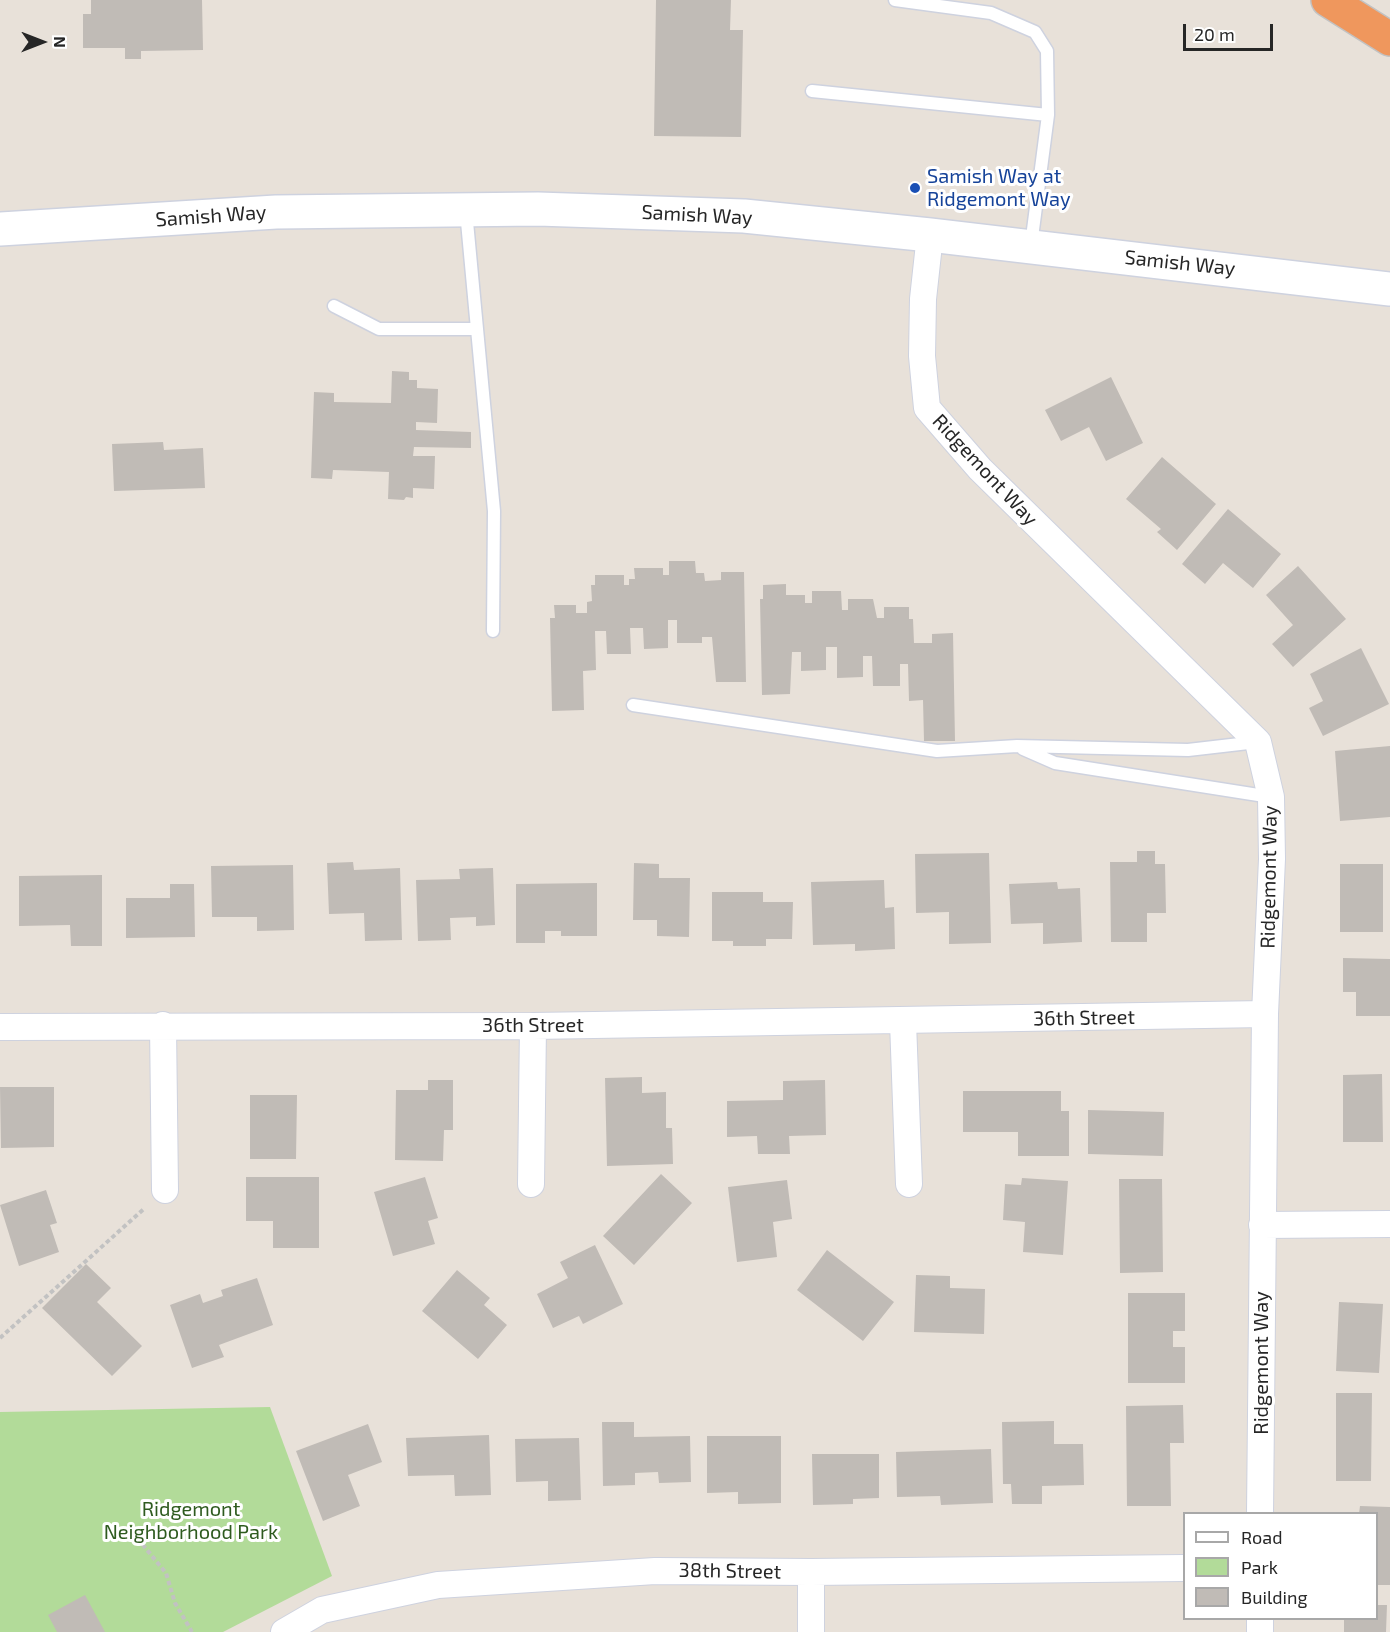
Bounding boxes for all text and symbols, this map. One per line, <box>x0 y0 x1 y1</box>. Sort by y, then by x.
north arrow <box>12 12 72 72</box>
scale bar <box>1186 12 1276 50</box>
text: 20 m <box>1194 23 1235 45</box>
text: N <box>51 36 70 48</box>
place label: Samish Way at Ridgemont Way <box>927 164 1070 211</box>
marker: Samish Way at Ridgemont Way <box>908 181 922 195</box>
street label: Samish Way <box>155 200 267 232</box>
street label: Samish Way <box>641 200 753 230</box>
street label: Samish Way <box>1123 245 1237 281</box>
street label: Ridgemont Way <box>927 409 1043 531</box>
street label: Ridgemont Way <box>1256 805 1282 949</box>
street label: 36th Street <box>1033 1005 1135 1031</box>
street label: 36th Street <box>482 1013 584 1037</box>
street label: Ridgemont Way <box>1249 1291 1273 1435</box>
park label: Ridgemont Neighborhood Park <box>104 1497 278 1544</box>
legend <box>1183 1512 1378 1620</box>
text: Road <box>1241 1526 1282 1548</box>
text: Park <box>1241 1556 1278 1578</box>
street label: 38th Street <box>679 1558 781 1584</box>
text: Building <box>1241 1586 1308 1608</box>

